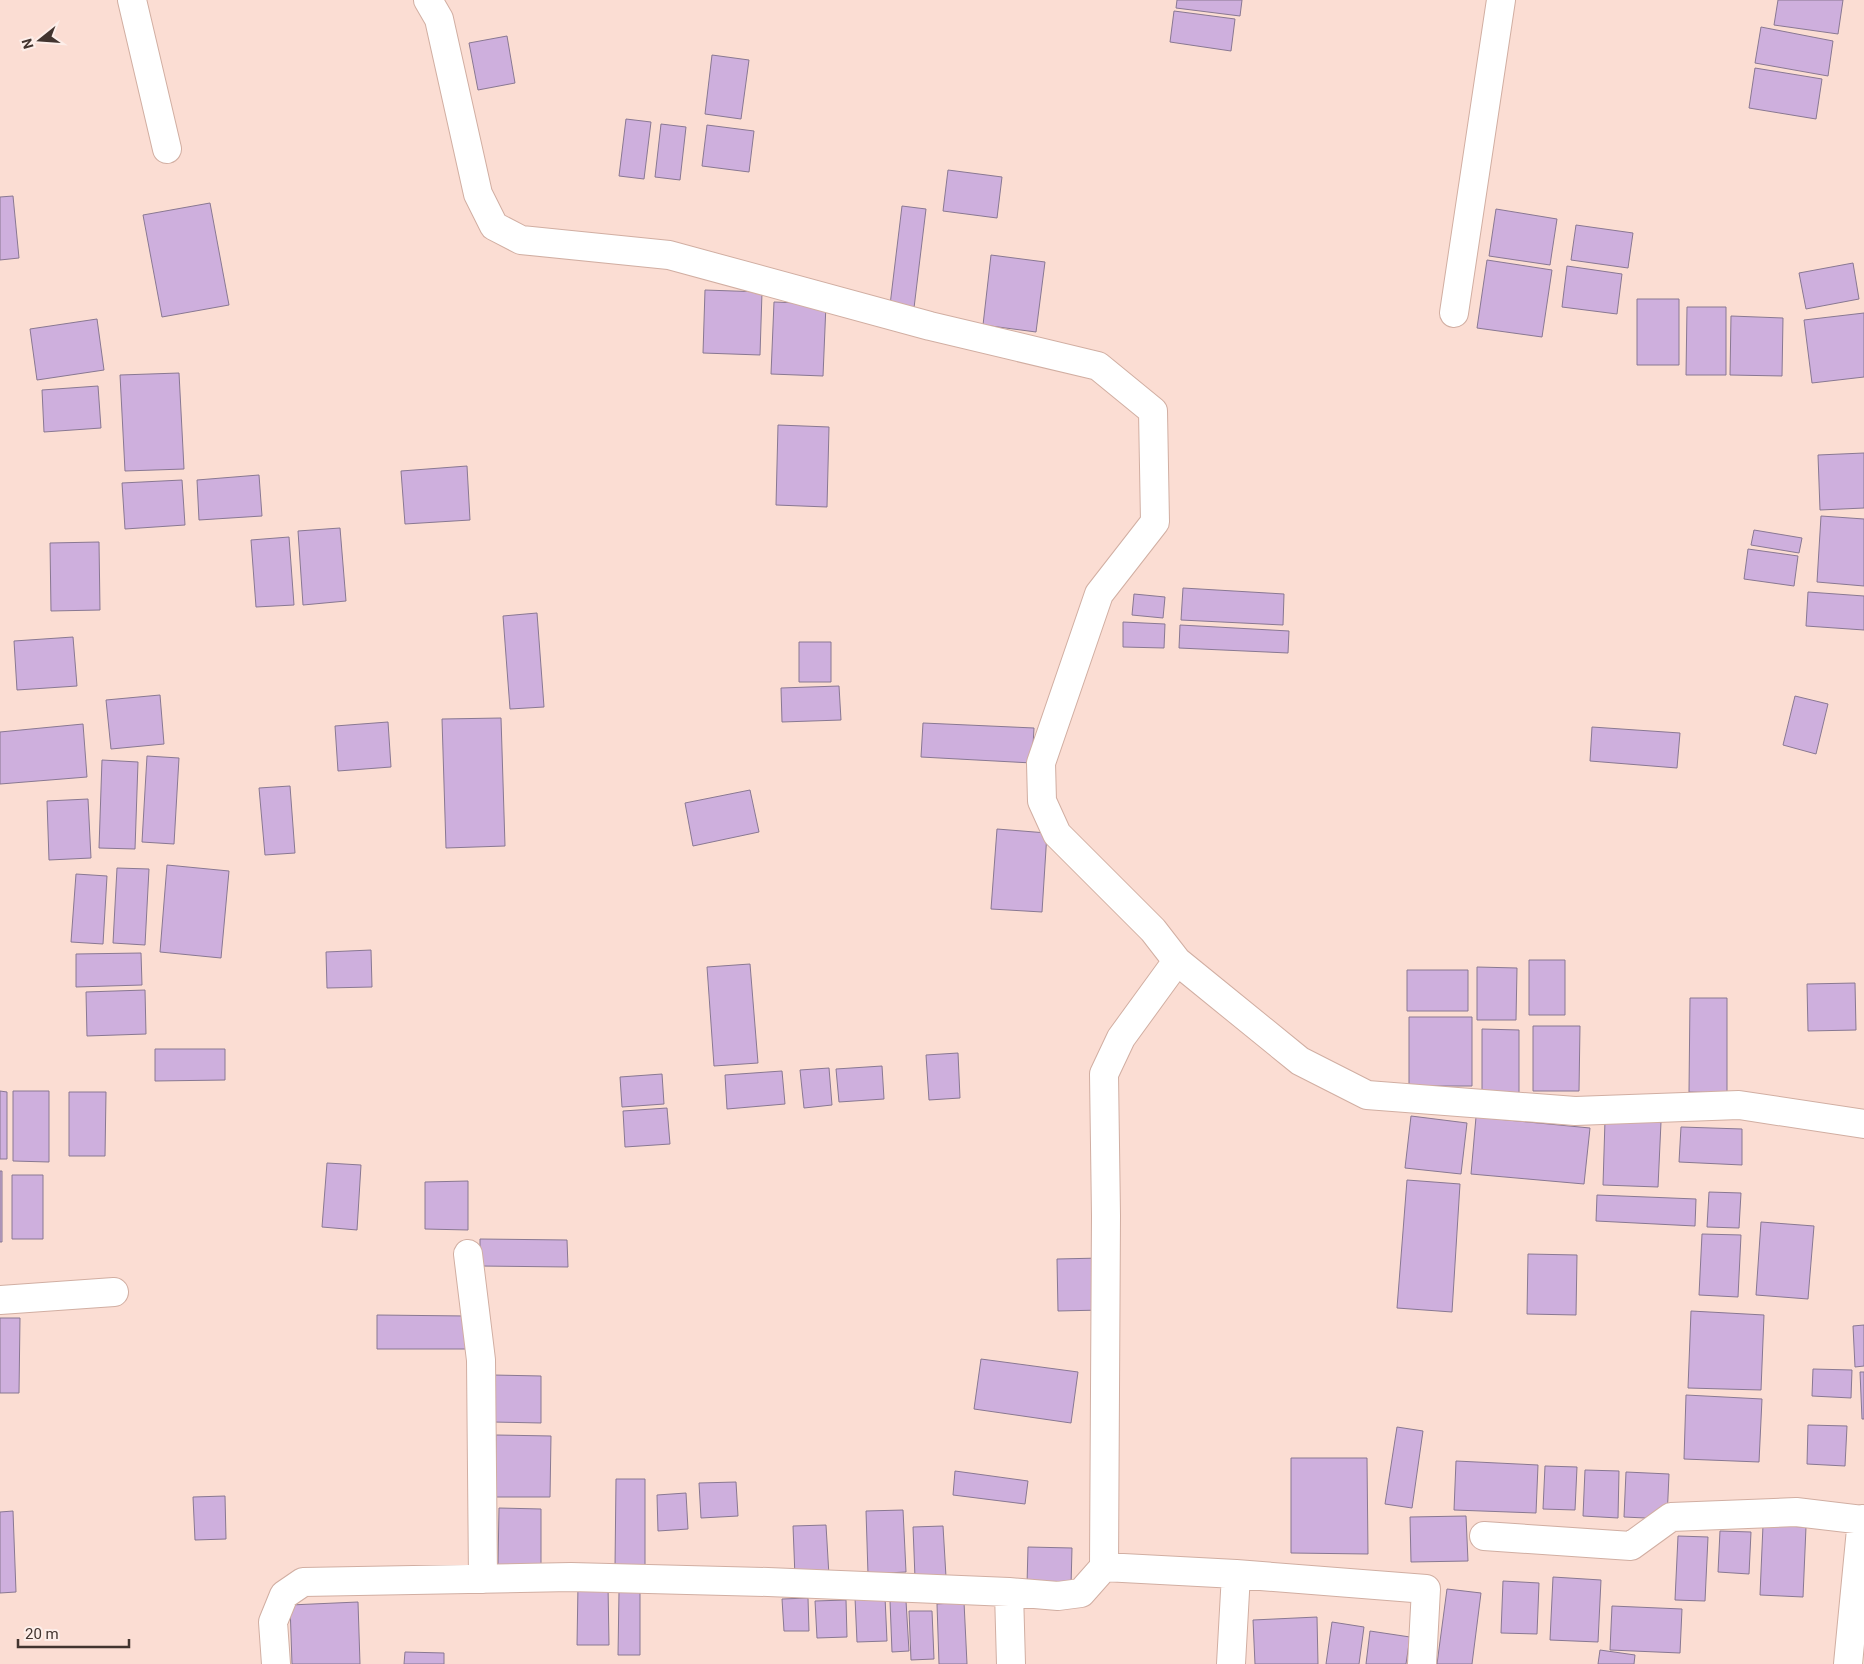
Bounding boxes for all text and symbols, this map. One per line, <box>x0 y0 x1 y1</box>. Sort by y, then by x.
north arrow <box>15 15 65 65</box>
text: N <box>18 37 37 51</box>
scale bar <box>18 1616 129 1648</box>
text: 20 m <box>25 1625 59 1643</box>

